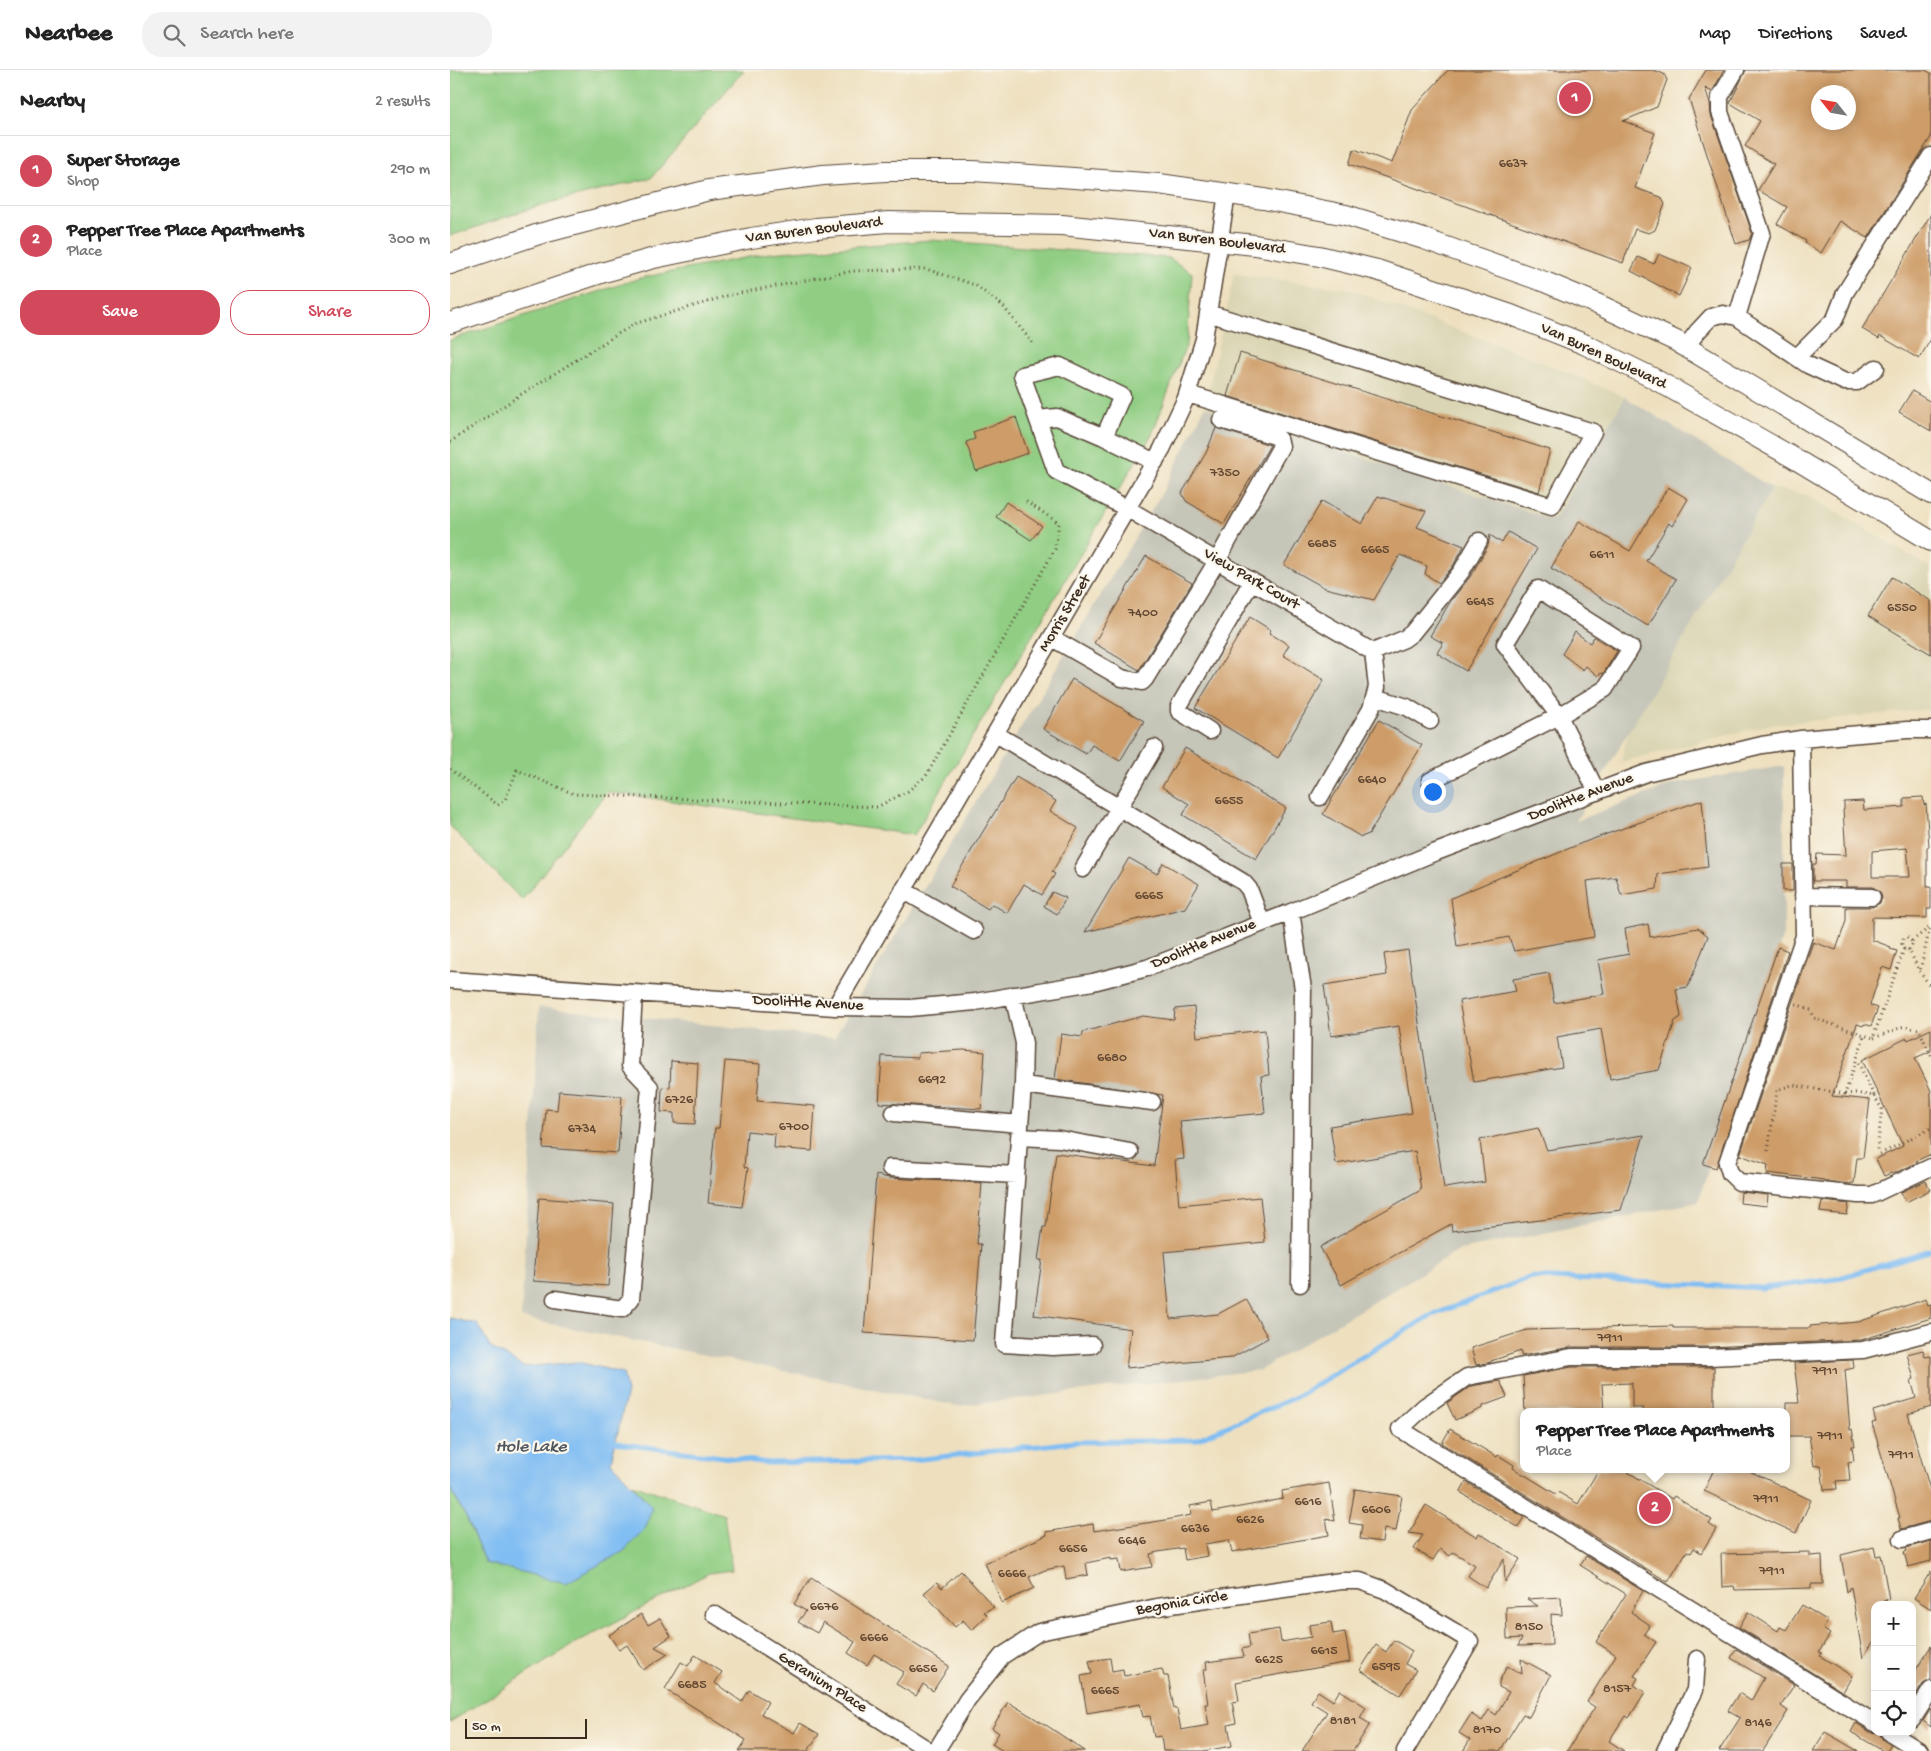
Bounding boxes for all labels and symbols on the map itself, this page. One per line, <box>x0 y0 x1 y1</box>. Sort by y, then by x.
pin: 1 <box>1559 79 1591 117</box>
north arrow <box>1811 85 1856 130</box>
house number: 6637 <box>1499 156 1528 173</box>
street label: Van Buren Boulevard <box>744 213 885 249</box>
street label: Van Buren Boulevard <box>1147 224 1288 260</box>
street label: Van Buren Boulevard <box>1536 319 1671 395</box>
house number: 7350 <box>1209 465 1240 482</box>
house number: 6685 <box>1307 536 1337 553</box>
house number: 6665 <box>1361 542 1389 559</box>
street label: View Park Court <box>1199 544 1304 616</box>
house number: 6611 <box>1589 547 1615 564</box>
street label: Morris Street <box>1036 571 1097 656</box>
house number: 6645 <box>1466 594 1494 611</box>
house number: 6550 <box>1887 600 1917 617</box>
house number: 7400 <box>1127 605 1158 622</box>
street label: Doolittle Avenue <box>1525 769 1637 827</box>
house number: 6640 <box>1358 772 1386 789</box>
your location <box>1420 779 1446 805</box>
house number: 6655 <box>1215 793 1243 810</box>
house number: 6665 <box>1135 888 1163 905</box>
street label: Doolittle Avenue <box>1148 915 1260 975</box>
street label: Doolittle Avenue <box>751 992 865 1016</box>
house number: 6680 <box>1097 1050 1127 1067</box>
house number: 6692 <box>918 1072 946 1089</box>
house number: 6726 <box>665 1092 694 1109</box>
house number: 6700 <box>779 1119 809 1136</box>
house number: 6734 <box>568 1121 597 1138</box>
house number: 7911 <box>1596 1330 1623 1347</box>
house number: 7911 <box>1811 1363 1838 1380</box>
house number: 7911 <box>1816 1428 1843 1445</box>
water label: Hole Lake <box>495 1437 567 1458</box>
house number: 7911 <box>1887 1447 1914 1464</box>
pin: 2 <box>1639 1489 1671 1527</box>
house number: 7911 <box>1752 1491 1779 1508</box>
house number: 6616 <box>1295 1494 1322 1511</box>
house number: 6606 <box>1361 1502 1392 1519</box>
house number: 6626 <box>1236 1512 1265 1529</box>
house number: 6636 <box>1181 1521 1210 1538</box>
house number: 6646 <box>1118 1533 1147 1550</box>
house number: 6656 <box>1059 1541 1088 1558</box>
house number: 7911 <box>1758 1563 1785 1580</box>
house number: 6666 <box>998 1566 1027 1583</box>
street label: Begonia Circle <box>1134 1587 1230 1621</box>
house number: 6676 <box>810 1599 839 1616</box>
house number: 8150 <box>1515 1619 1543 1636</box>
house number: 6666 <box>860 1630 889 1647</box>
house number: 6615 <box>1310 1643 1338 1660</box>
street label: Geranium Place <box>774 1648 871 1718</box>
house number: 6625 <box>1255 1652 1283 1669</box>
house number: 6595 <box>1372 1659 1400 1676</box>
house number: 6656 <box>909 1661 938 1678</box>
house number: 6685 <box>677 1677 707 1694</box>
house number: 8157 <box>1603 1681 1632 1698</box>
house number: 6665 <box>1091 1683 1119 1700</box>
house number: 8181 <box>1330 1713 1356 1730</box>
house number: 8146 <box>1744 1715 1772 1732</box>
scale bar <box>465 1716 588 1739</box>
house number: 8170 <box>1473 1722 1501 1739</box>

